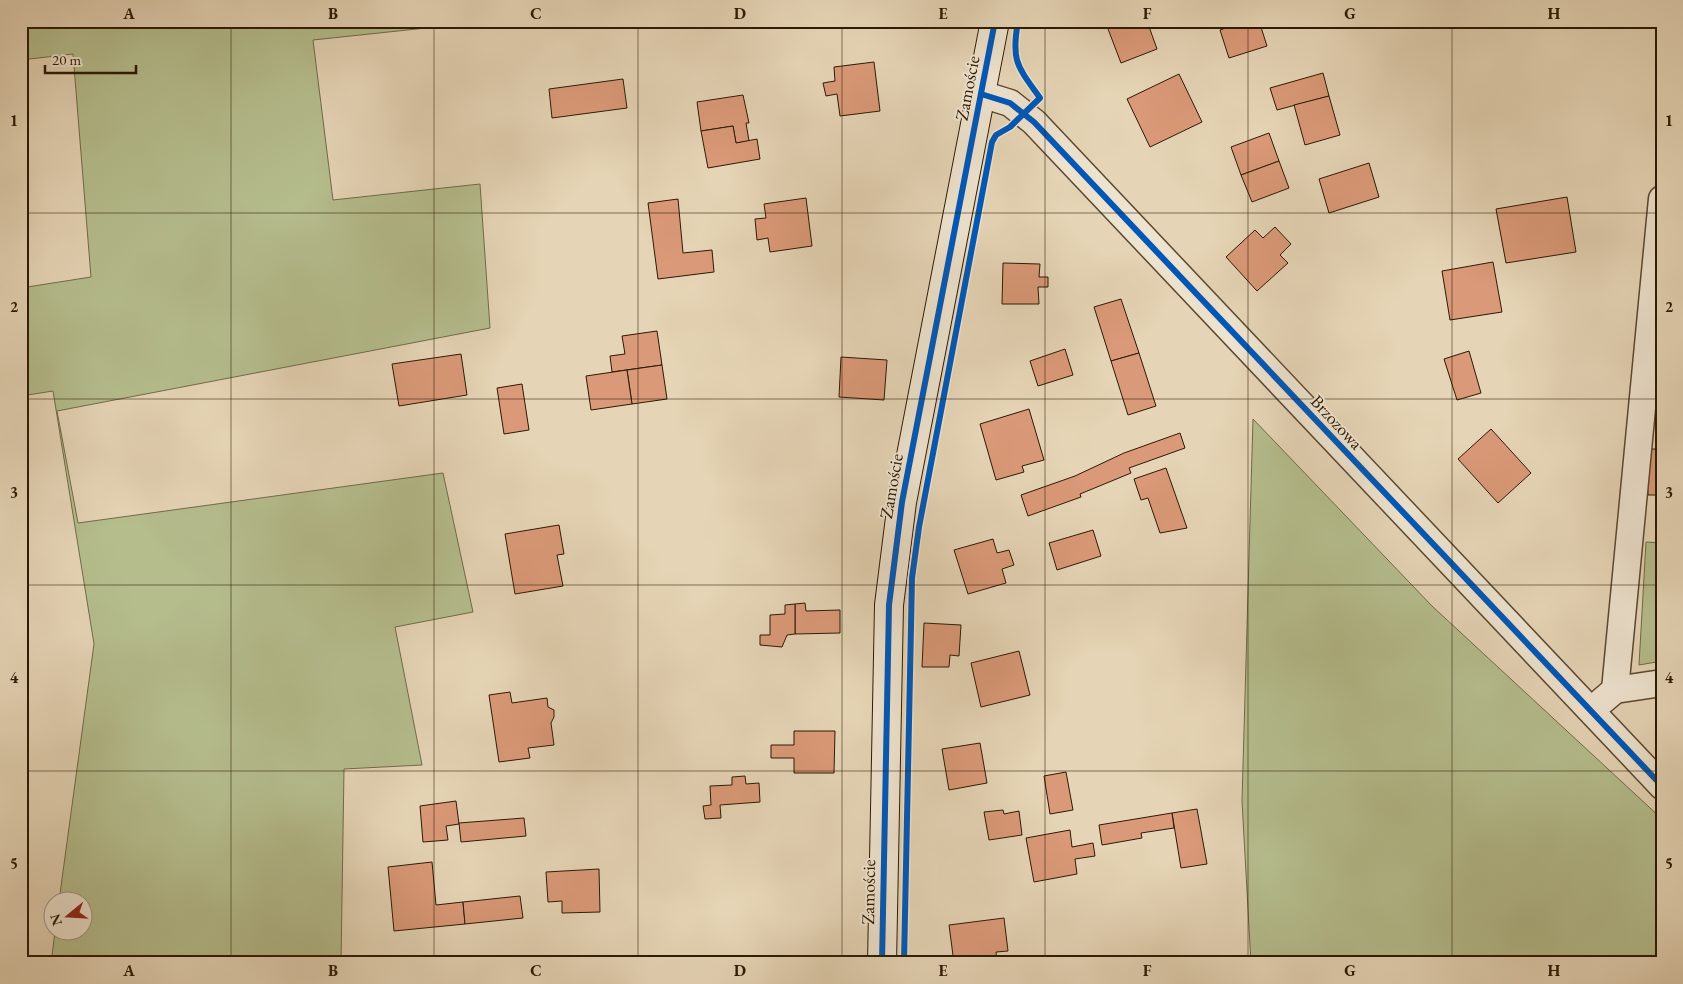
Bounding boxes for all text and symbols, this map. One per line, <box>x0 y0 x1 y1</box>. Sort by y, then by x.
text: A <box>122 3 135 24</box>
text: B <box>328 3 338 24</box>
text: C <box>530 3 542 24</box>
text: D <box>734 3 746 24</box>
text: E <box>938 3 948 24</box>
text: F <box>1143 3 1152 24</box>
text: G <box>1344 3 1356 24</box>
text: H <box>1548 3 1561 24</box>
scale bar <box>45 42 136 74</box>
text: 20 m <box>52 50 81 69</box>
street label: Zamoście <box>949 54 985 122</box>
text: 1 <box>10 110 18 131</box>
text: 1 <box>1665 110 1673 131</box>
text: 2 <box>10 296 19 317</box>
text: 2 <box>1665 296 1674 317</box>
street label: Brzozowa <box>1306 390 1369 455</box>
street label: Zamoście <box>874 452 908 520</box>
text: 3 <box>10 482 18 503</box>
text: 3 <box>1665 482 1673 503</box>
text: 4 <box>10 667 19 688</box>
text: 4 <box>1665 667 1674 688</box>
text: 5 <box>10 853 18 874</box>
text: 5 <box>1665 853 1673 874</box>
street label: Zamoście <box>856 859 880 925</box>
north arrow <box>42 892 92 942</box>
text: N <box>45 911 66 928</box>
text: A <box>122 960 135 981</box>
text: B <box>328 960 338 981</box>
text: C <box>530 960 542 981</box>
text: D <box>734 960 746 981</box>
text: E <box>938 960 948 981</box>
text: F <box>1143 960 1152 981</box>
text: G <box>1344 960 1356 981</box>
text: H <box>1548 960 1561 981</box>

